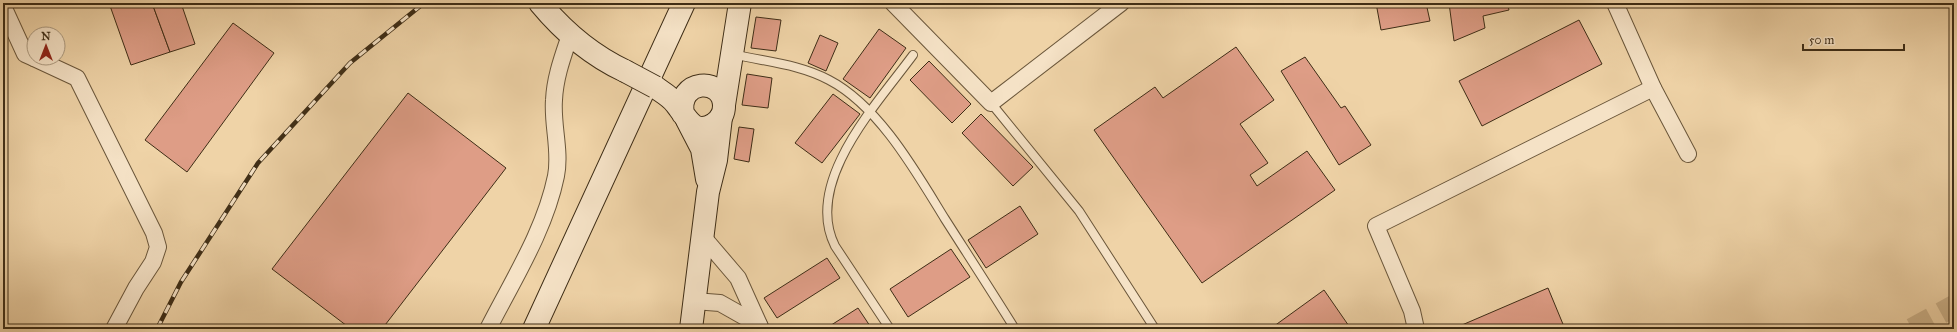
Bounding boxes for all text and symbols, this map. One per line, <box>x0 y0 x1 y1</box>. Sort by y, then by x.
north arrow <box>26 26 66 66</box>
scale bar <box>1803 26 1904 52</box>
text: N <box>41 30 51 43</box>
text: 50 m <box>1809 33 1834 47</box>

